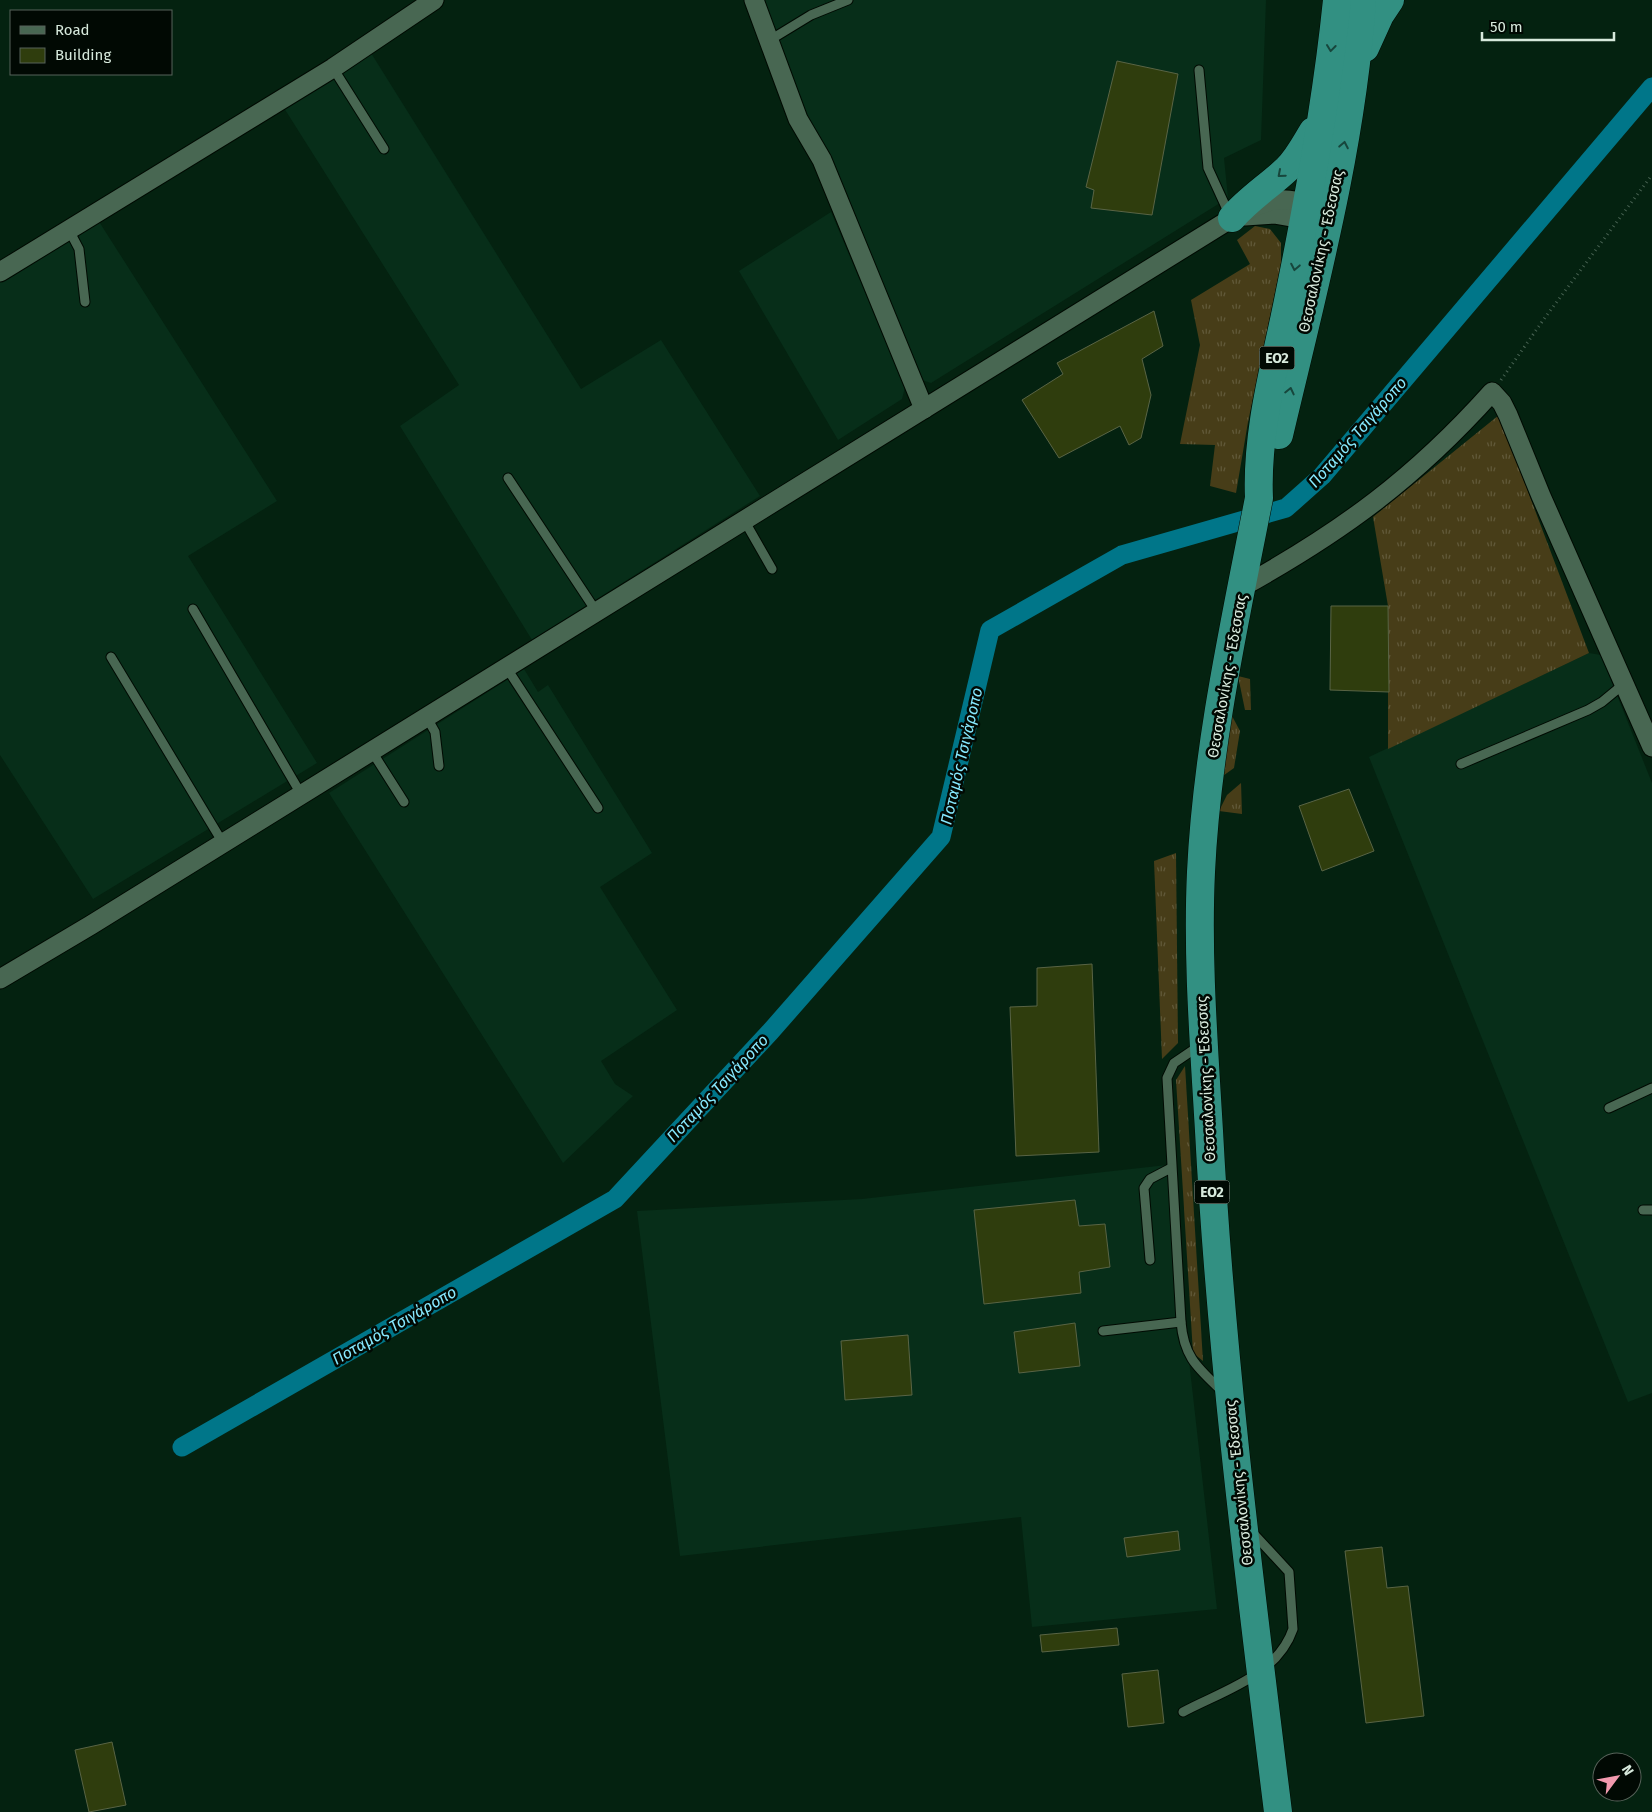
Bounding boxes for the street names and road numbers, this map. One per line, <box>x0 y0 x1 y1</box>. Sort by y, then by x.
street label: Θεσσαλονίκης - Έδεσσας <box>1295 168 1347 334</box>
road number: ΕΟ2 <box>1260 346 1294 369</box>
street label: Θεσσαλονίκης - Έδεσσας <box>1204 593 1250 759</box>
street label: Θεσσαλονίκης - Έδεσσας <box>1193 996 1219 1162</box>
road number: ΕΟ2 <box>1194 1180 1230 1204</box>
street label: Θεσσαλονίκης - Έδεσσας <box>1221 1399 1257 1567</box>

